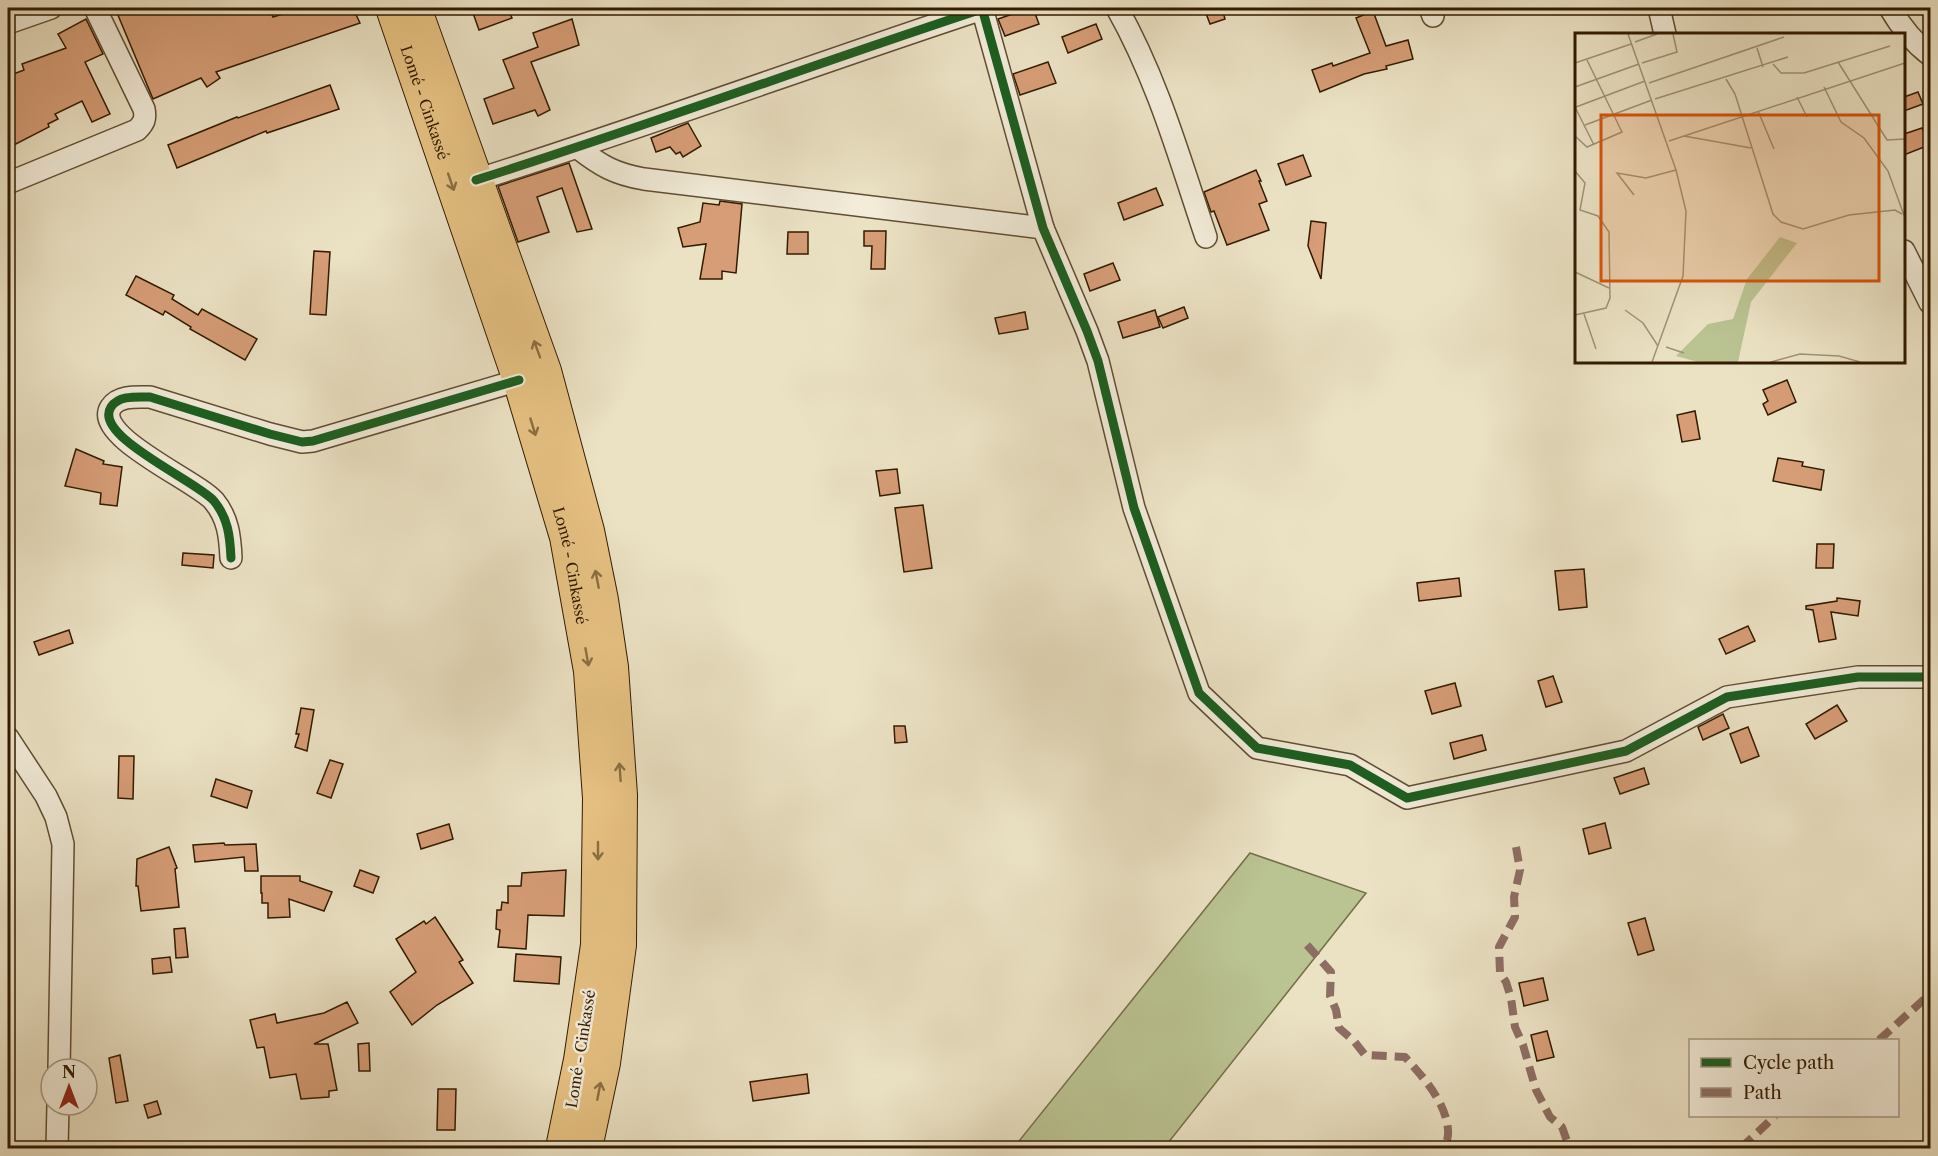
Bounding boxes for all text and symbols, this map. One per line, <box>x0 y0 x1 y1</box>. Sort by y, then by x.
inset map <box>1575 33 1905 363</box>
street label: Lomé - Cinkassé <box>396 43 453 162</box>
one-way arrow <box>447 172 458 191</box>
one-way arrow <box>531 341 542 359</box>
one-way arrow <box>528 417 539 436</box>
street label: Lomé - Cinkassé <box>549 505 592 626</box>
one-way arrow <box>591 569 602 589</box>
one-way arrow <box>582 647 593 666</box>
one-way arrow <box>614 763 625 783</box>
one-way arrow <box>592 841 604 861</box>
street label: Lomé - Cinkassé <box>562 988 599 1109</box>
legend <box>1689 1039 1899 1117</box>
text: Cycle path <box>1743 1052 1834 1074</box>
north arrow <box>39 1057 99 1117</box>
text: N <box>62 1062 76 1082</box>
one-way arrow <box>594 1082 605 1102</box>
text: Path <box>1743 1082 1782 1104</box>

